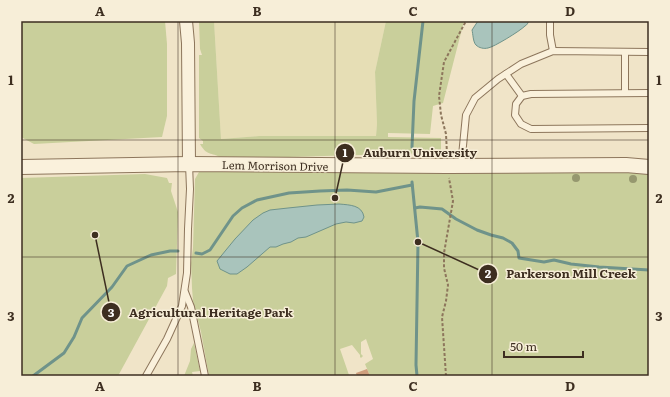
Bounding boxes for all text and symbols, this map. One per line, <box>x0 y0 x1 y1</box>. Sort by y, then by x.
text: A <box>95 1 105 20</box>
text: B <box>253 1 262 20</box>
text: C <box>408 1 418 20</box>
text: D <box>565 1 575 20</box>
text: 1 <box>8 70 14 89</box>
text: 1 <box>656 70 662 89</box>
callout: Auburn University <box>335 141 485 165</box>
text: 1 <box>343 143 348 161</box>
text: Auburn University <box>363 143 478 161</box>
street label: Lem Morrison Drive <box>222 156 329 174</box>
text: 2 <box>8 188 15 207</box>
text: 2 <box>656 188 663 207</box>
callout: Parkerson Mill Creek <box>478 262 644 286</box>
text: 2 <box>485 264 492 282</box>
text: Parkerson Mill Creek <box>506 264 637 282</box>
callout: Agricultural Heritage Park <box>101 300 301 324</box>
text: 3 <box>108 303 115 321</box>
text: Agricultural Heritage Park <box>129 303 294 321</box>
text: 3 <box>7 306 15 325</box>
text: 3 <box>655 306 663 325</box>
scale bar <box>504 333 583 359</box>
text: 50 m <box>510 337 537 355</box>
text: A <box>95 376 105 395</box>
text: B <box>253 376 262 395</box>
text: C <box>408 376 418 395</box>
text: D <box>565 376 575 395</box>

